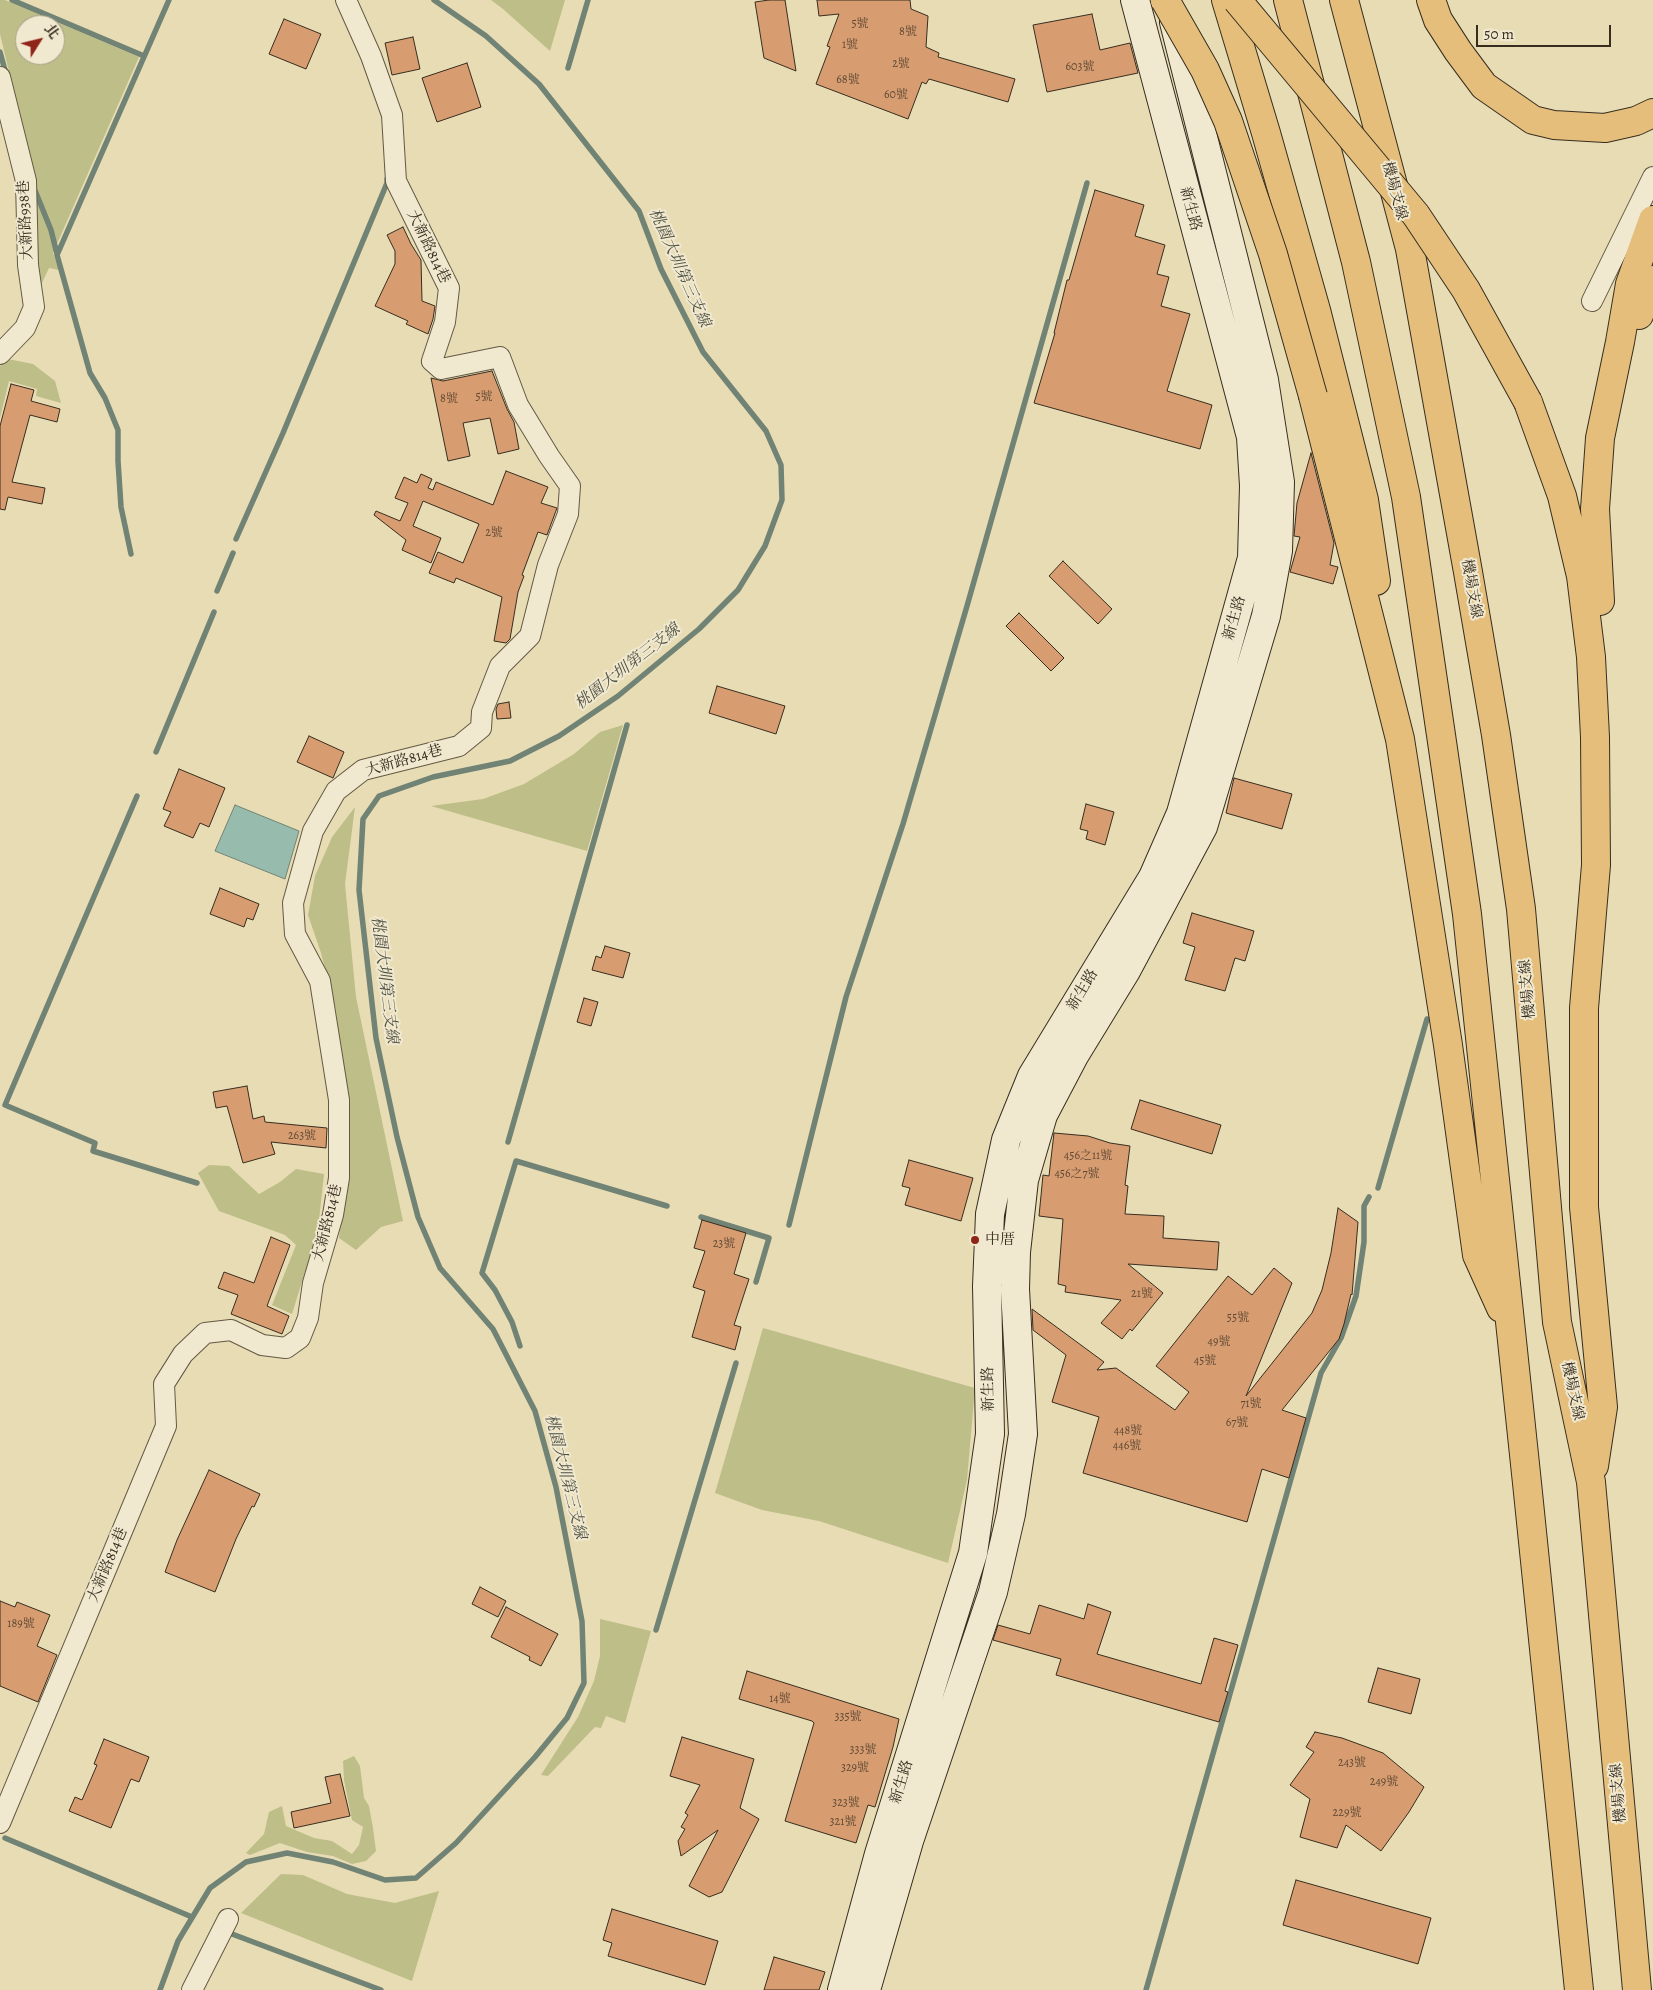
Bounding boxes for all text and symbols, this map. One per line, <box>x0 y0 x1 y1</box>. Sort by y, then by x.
north arrow <box>15 15 65 65</box>
scale bar <box>1478 15 1613 47</box>
house number: 5號 <box>851 17 869 31</box>
text: 北 <box>40 20 64 43</box>
text: 50 m <box>1484 24 1514 44</box>
house number: 8號 <box>899 25 917 39</box>
house number: 1號 <box>842 38 858 52</box>
house number: 2號 <box>892 57 910 71</box>
house number: 603號 <box>1066 60 1094 74</box>
house number: 68號 <box>836 73 860 87</box>
house number: 60號 <box>884 88 908 102</box>
street label: 機場支線 <box>1378 160 1410 222</box>
street label: 大新路938巷 <box>15 179 37 261</box>
street label: 新生路 <box>1175 185 1205 233</box>
water label: 桃園大圳第三支線 <box>644 206 714 330</box>
street label: 大新路814巷 <box>403 207 453 287</box>
house number: 5號 <box>475 390 493 404</box>
house number: 8號 <box>440 392 458 406</box>
house number: 2號 <box>485 526 503 540</box>
street label: 機場支線 <box>1457 558 1485 620</box>
street label: 新生路 <box>1220 594 1250 642</box>
water label: 桃園大圳第三支線 <box>572 620 684 714</box>
street label: 大新路814巷 <box>363 741 445 781</box>
water label: 桃園大圳第三支線 <box>367 915 401 1045</box>
street label: 機場支線 <box>1516 958 1540 1020</box>
street label: 新生路 <box>1064 966 1102 1014</box>
house number: 263號 <box>288 1129 316 1143</box>
house number: 456之11號 <box>1064 1149 1112 1163</box>
house number: 456之7號 <box>1054 1167 1100 1181</box>
street label: 大新路814巷 <box>310 1182 346 1264</box>
place label: 中厝 <box>985 1231 1015 1249</box>
marker: 中厝 <box>969 1234 981 1246</box>
house number: 23號 <box>713 1237 735 1251</box>
house number: 21號 <box>1131 1287 1153 1301</box>
house number: 55號 <box>1227 1311 1249 1325</box>
house number: 49號 <box>1208 1335 1230 1349</box>
house number: 45號 <box>1194 1354 1216 1368</box>
street label: 機場支線 <box>1557 1360 1587 1422</box>
street label: 新生路 <box>980 1366 998 1412</box>
house number: 71號 <box>1240 1397 1262 1411</box>
water label: 桃園大圳第三支線 <box>540 1413 590 1541</box>
house number: 67號 <box>1226 1416 1248 1430</box>
house number: 448號 <box>1114 1424 1142 1438</box>
house number: 446號 <box>1113 1439 1141 1453</box>
street label: 大新路814巷 <box>84 1525 132 1605</box>
house number: 189號 <box>7 1617 35 1631</box>
house number: 14號 <box>769 1692 791 1706</box>
house number: 335號 <box>834 1710 862 1724</box>
house number: 333號 <box>850 1743 876 1757</box>
house number: 243號 <box>1338 1756 1366 1770</box>
street label: 新生路 <box>887 1758 917 1806</box>
house number: 329號 <box>841 1761 869 1775</box>
street label: 機場支線 <box>1607 1762 1631 1824</box>
house number: 249號 <box>1370 1775 1398 1789</box>
house number: 323號 <box>832 1796 860 1810</box>
house number: 229號 <box>1333 1806 1361 1820</box>
house number: 321號 <box>830 1815 856 1829</box>

